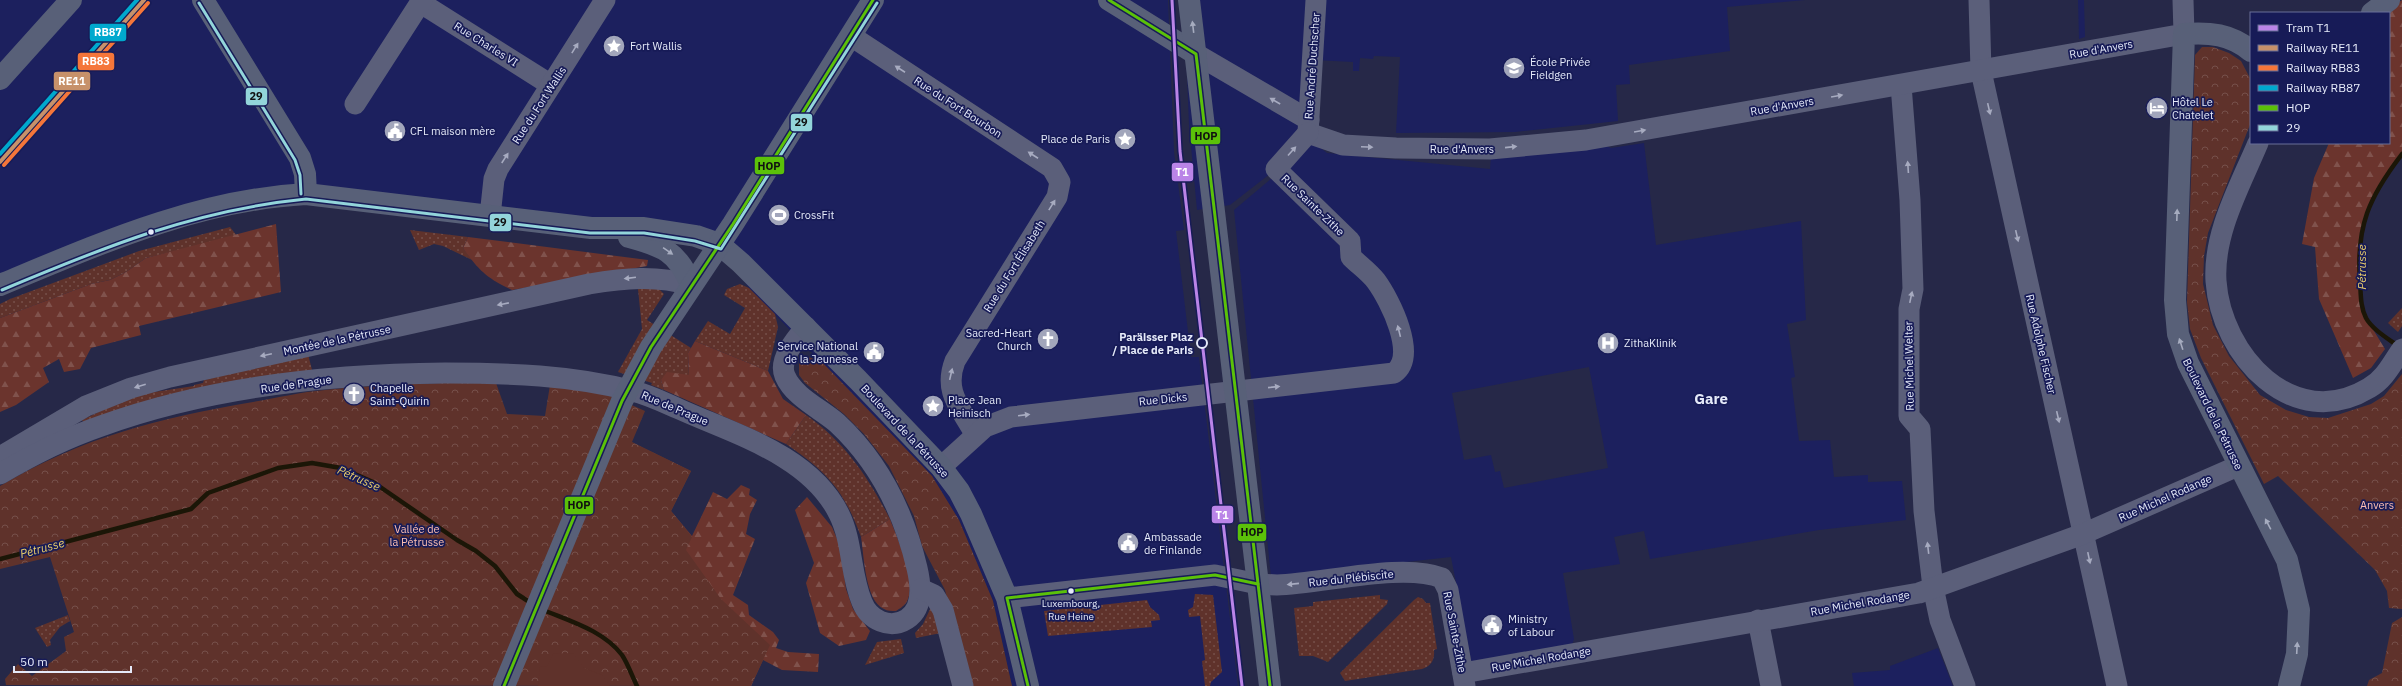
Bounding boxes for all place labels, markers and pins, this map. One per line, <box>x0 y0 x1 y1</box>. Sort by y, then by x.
place icon: Fort Wallis <box>601 33 627 59</box>
place label: Fort Wallis <box>630 39 682 53</box>
school or university icon: École Privée Fieldgen <box>1501 55 1527 81</box>
place label: École Privée Fieldgen <box>1530 55 1590 82</box>
hotel icon: Hôtel Le Chatelet <box>2144 95 2170 121</box>
place label: Hôtel Le Chatelet <box>2172 95 2214 122</box>
public building icon: CFL maison mère <box>382 118 408 144</box>
place label: CFL maison mère <box>410 124 495 138</box>
place icon: Place de Paris <box>1112 126 1138 152</box>
place label: Place de Paris <box>1041 132 1110 146</box>
sports icon: CrossFit <box>766 202 792 228</box>
place label: CrossFit <box>794 208 835 222</box>
unlabelled marker <box>146 227 156 237</box>
place label: Sacred-Heart Church <box>966 326 1032 353</box>
church icon: Sacred-Heart Church <box>1035 326 1061 352</box>
place label: Paräisser Plaz / Place de Paris <box>1112 330 1193 357</box>
hospital icon: ZithaKlinik <box>1595 330 1621 356</box>
place label: ZithaKlinik <box>1624 336 1677 350</box>
marker: Paräisser Plaz / Place de Paris <box>1196 337 1208 349</box>
place label: Service National de la Jeunesse <box>778 339 858 366</box>
public building icon: Service National de la Jeunesse <box>861 339 887 365</box>
church icon: Chapelle Saint-Quirin <box>341 381 367 407</box>
place label: Chapelle Saint-Quirin <box>370 381 429 408</box>
place icon: Place Jean Heinisch <box>920 393 946 419</box>
place label: Place Jean Heinisch <box>948 393 1001 420</box>
public building icon: Ambassade de Finlande <box>1115 530 1141 556</box>
place label: Ambassade de Finlande <box>1144 530 1202 557</box>
marker: Luxembourg, Rue Heine <box>1066 586 1076 596</box>
place label: Luxembourg, Rue Heine <box>1042 597 1100 623</box>
public building icon: Ministry of Labour <box>1479 612 1505 638</box>
place label: Ministry of Labour <box>1508 612 1554 639</box>

